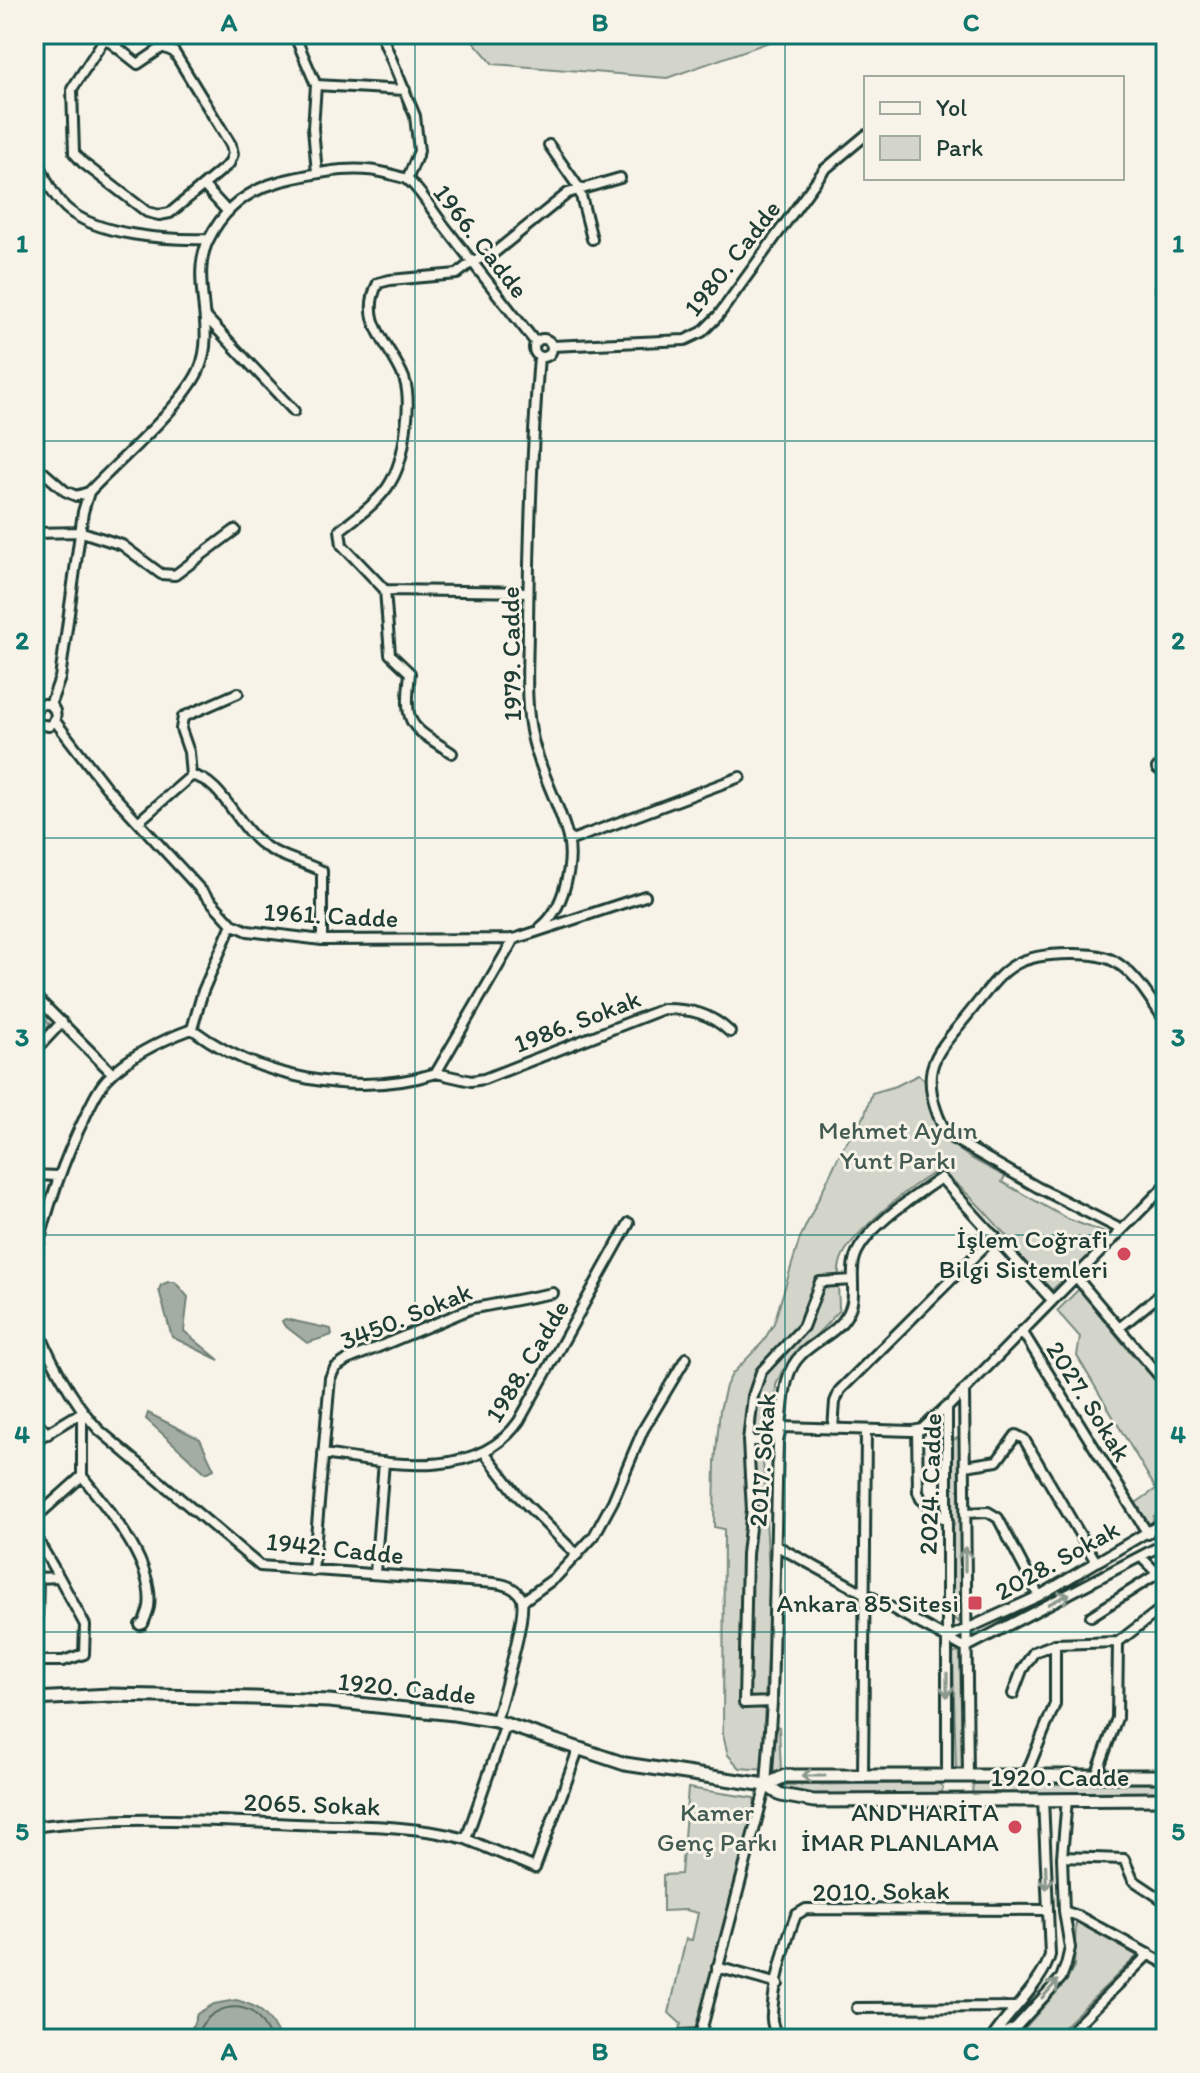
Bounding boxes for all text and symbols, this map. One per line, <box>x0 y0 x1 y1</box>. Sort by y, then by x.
text: A <box>220 6 238 38</box>
text: B <box>592 6 609 38</box>
text: C <box>963 6 980 38</box>
legend <box>864 76 1124 180</box>
text: Yol <box>936 93 967 122</box>
text: Park <box>936 133 983 162</box>
street label: 1966. Cadde <box>426 177 536 305</box>
street label: 1980. Cadde <box>677 193 787 323</box>
text: 1 <box>16 227 28 259</box>
text: 1 <box>1172 227 1184 259</box>
street label: 1979. Cadde <box>494 586 528 722</box>
text: 2 <box>15 624 29 656</box>
text: 2 <box>1171 624 1185 656</box>
street label: 1961. Cadde <box>263 895 399 935</box>
street label: 1986. Sokak <box>509 982 645 1060</box>
text: 3 <box>15 1021 29 1053</box>
text: 3 <box>1171 1021 1185 1053</box>
park label: Mehmet Aydın Yunt Parkı <box>818 1114 978 1176</box>
place label: İşlem Coğrafi Bilgi Sistemleri <box>939 1223 1108 1285</box>
marker: İşlem Coğrafi Bilgi Sistemleri <box>1115 1245 1133 1263</box>
street label: 3450. Sokak <box>336 1275 476 1357</box>
street label: 1988. Cadde <box>478 1294 576 1428</box>
street label: 2027. Sokak <box>1039 1335 1139 1467</box>
street label: 2017. Sokak <box>741 1392 783 1528</box>
street label: 2024. Cadde <box>912 1412 948 1556</box>
text: 4 <box>14 1418 30 1450</box>
text: 4 <box>1170 1418 1186 1450</box>
street label: 2028. Sokak <box>989 1513 1125 1607</box>
street label: 1942. Cadde <box>265 1525 405 1571</box>
one-way arrow <box>957 1546 973 1573</box>
place label: Ankara 85 Sitesi <box>777 1587 959 1619</box>
one-way arrow <box>1047 1591 1071 1607</box>
marker: Ankara 85 Sitesi <box>966 1594 984 1612</box>
street label: 1920. Cadde <box>336 1665 478 1711</box>
one-way arrow <box>939 1671 955 1698</box>
street label: 1920. Cadde <box>991 1761 1129 1793</box>
one-way arrow <box>800 1768 827 1784</box>
street label: 2065. Sokak <box>243 1786 381 1822</box>
park label: Kamer Genç Parkı <box>657 1796 777 1858</box>
place label: AND HARİTA İMAR PLANLAMA <box>801 1796 999 1858</box>
text: 5 <box>15 1815 29 1847</box>
text: 5 <box>1171 1815 1185 1847</box>
marker: AND HARİTA İMAR PLANLAMA <box>1006 1818 1024 1836</box>
one-way arrow <box>1039 1863 1054 1890</box>
street label: 2010. Sokak <box>812 1874 950 1908</box>
one-way arrow <box>1041 1980 1059 2000</box>
text: A <box>220 2035 238 2067</box>
text: B <box>592 2035 609 2067</box>
text: C <box>963 2035 980 2067</box>

